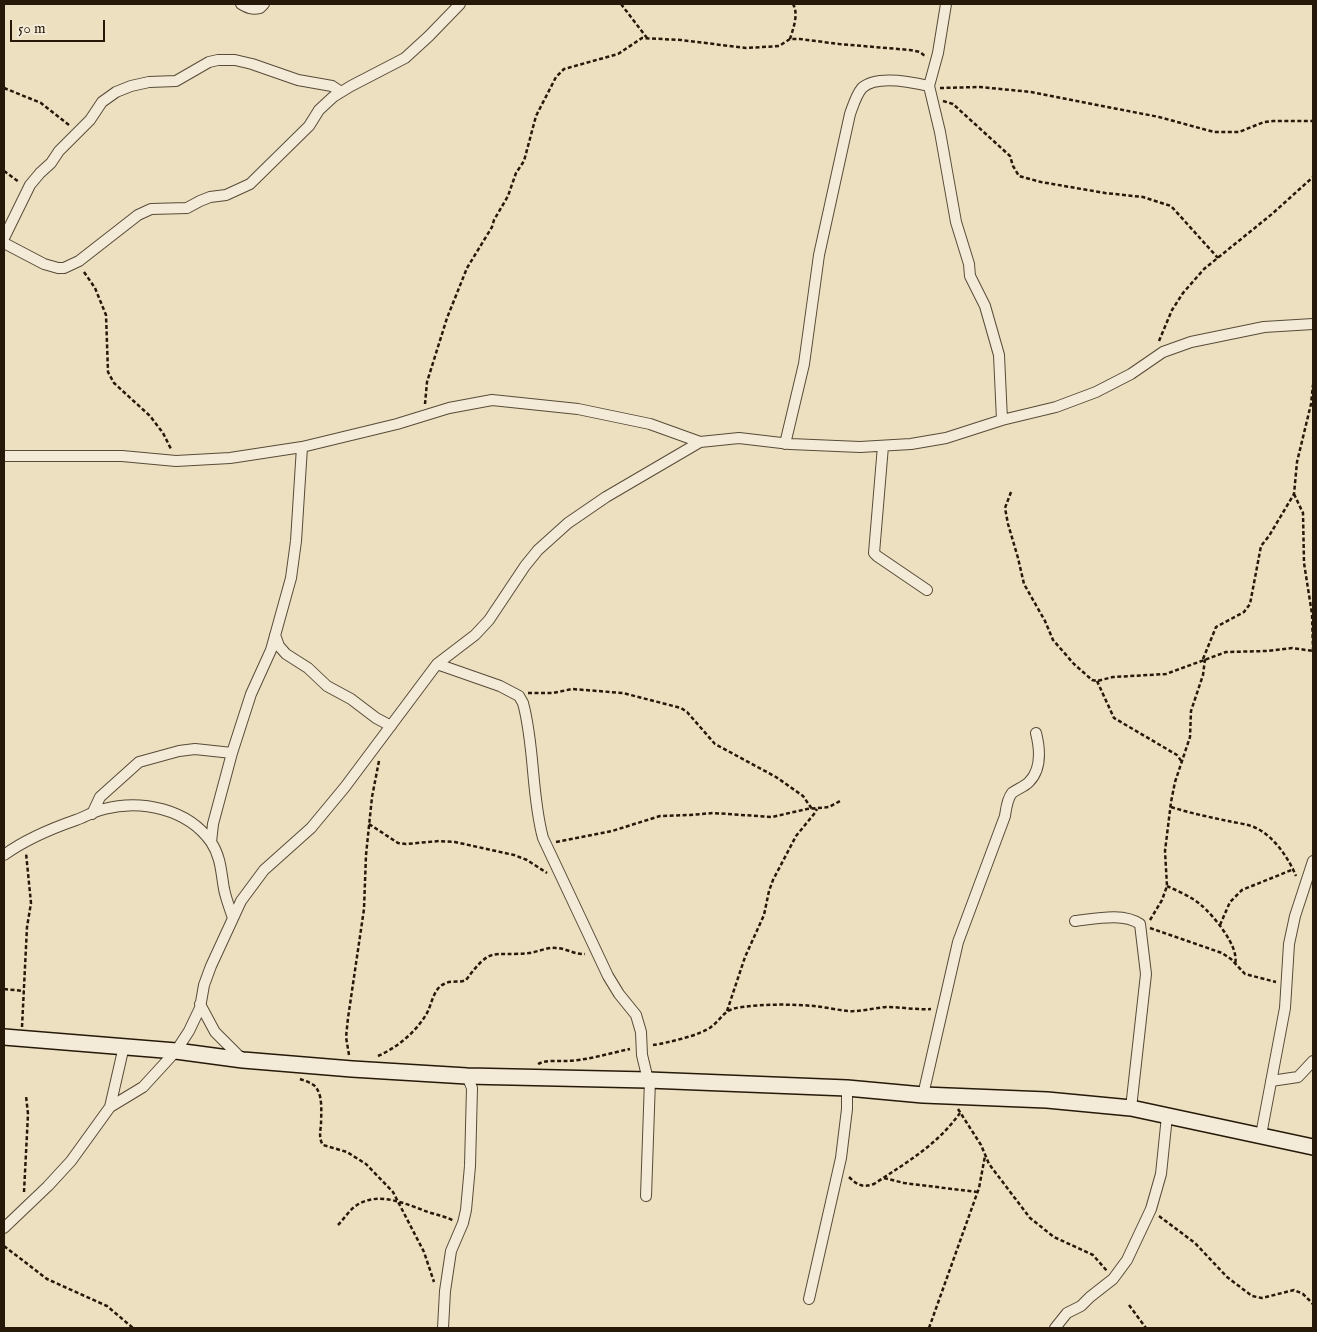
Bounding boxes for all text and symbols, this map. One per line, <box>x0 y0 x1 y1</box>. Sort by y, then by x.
scale bar <box>12 10 108 42</box>
text: 50 m <box>18 19 46 38</box>

